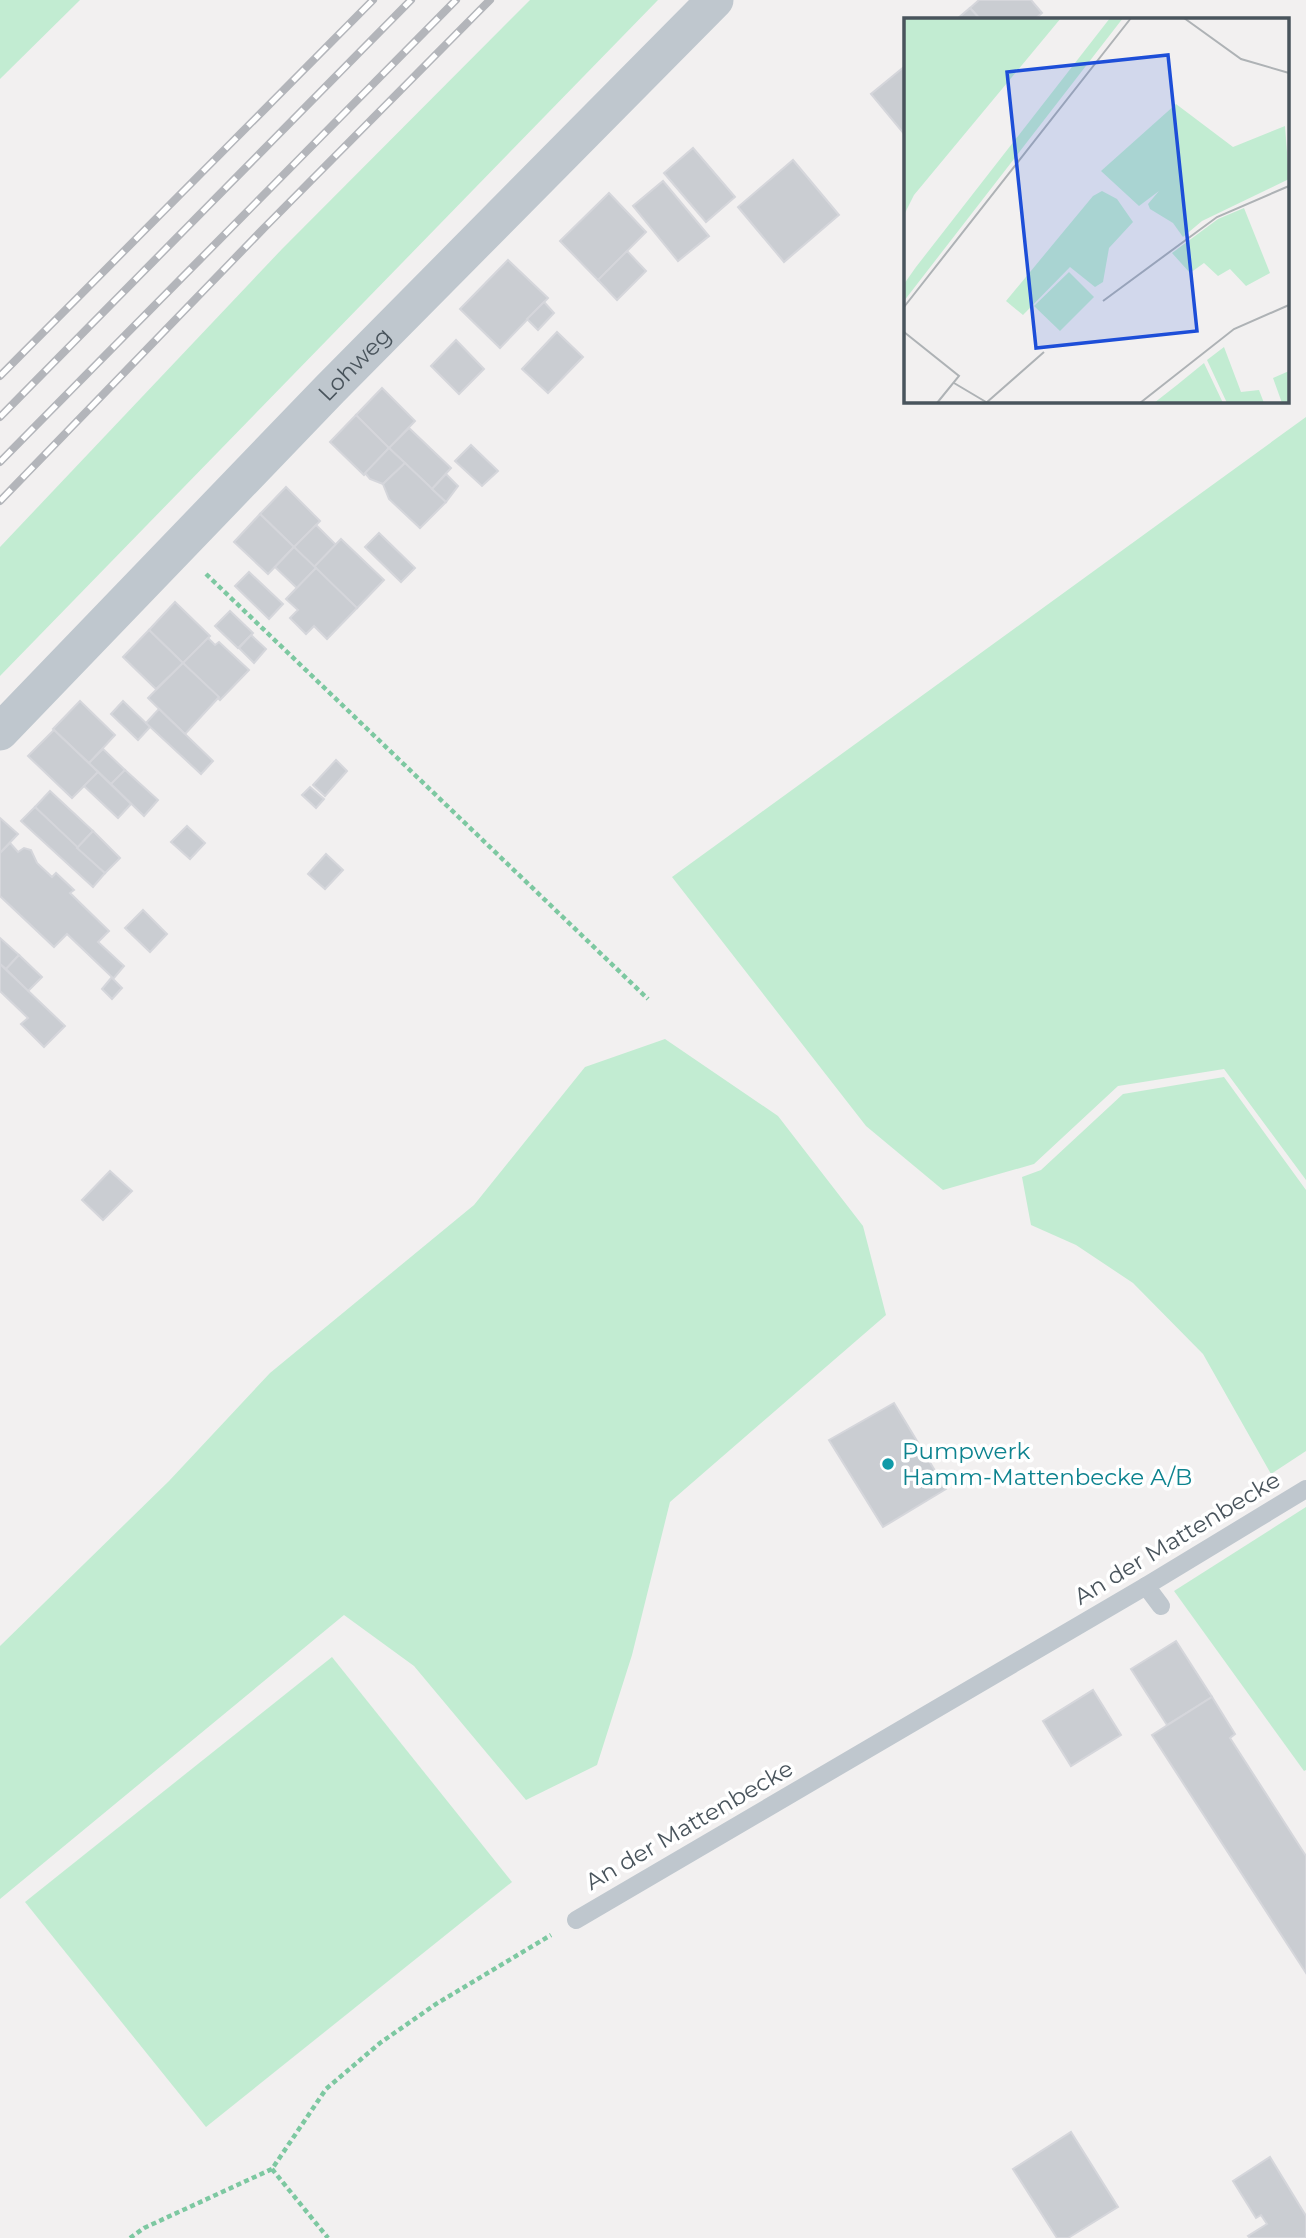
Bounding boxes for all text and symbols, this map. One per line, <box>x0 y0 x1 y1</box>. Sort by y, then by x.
inset map <box>904 18 1288 402</box>
street label: Lohweg <box>312 321 397 407</box>
place label: Pumpwerk Hamm-Mattenbecke A/B <box>902 1437 1192 1491</box>
marker: Pumpwerk Hamm-Mattenbecke A/B <box>880 1456 896 1472</box>
street label: An der Mattenbecke <box>1069 1465 1285 1611</box>
street label: An der Mattenbecke <box>580 1754 798 1896</box>

